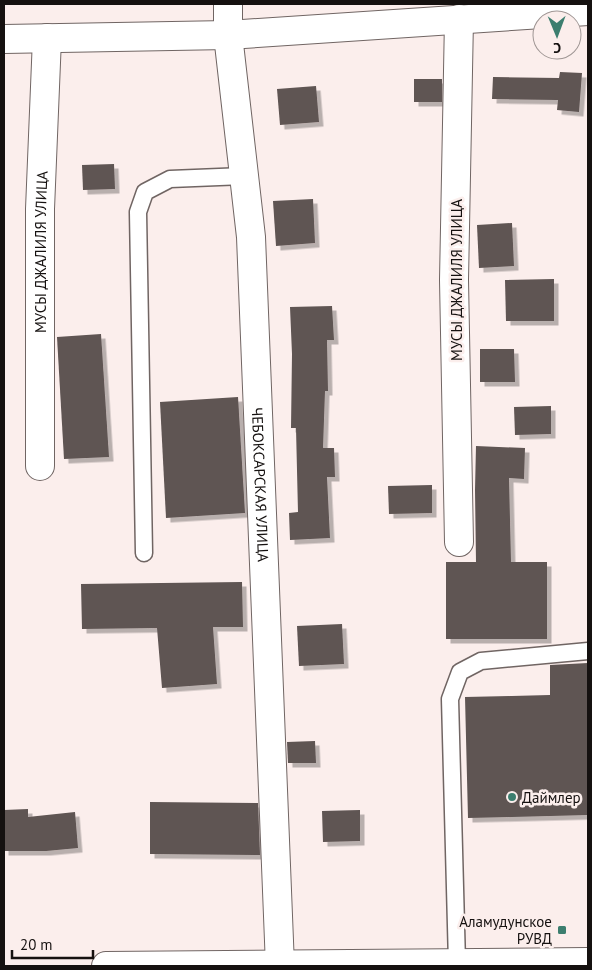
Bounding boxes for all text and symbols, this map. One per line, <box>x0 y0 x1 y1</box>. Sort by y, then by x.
north arrow <box>532 10 582 60</box>
text: С <box>553 39 561 57</box>
street label: МУСЫ ДЖАЛИЛЯ УЛИЦА <box>30 170 51 333</box>
street label: МУСЫ ДЖАЛИЛЯ УЛИЦА <box>447 199 466 361</box>
street label: ЧЕБОКСАРСКАЯ УЛИЦА <box>248 407 273 562</box>
place label: Даймлер <box>522 788 581 807</box>
marker: Даймлер <box>506 791 518 803</box>
place label: Аламудунское РУВД <box>459 912 552 948</box>
marker: Аламудунское РУВД <box>556 924 568 936</box>
scale bar <box>12 928 94 960</box>
text: 20 m <box>20 935 53 954</box>

